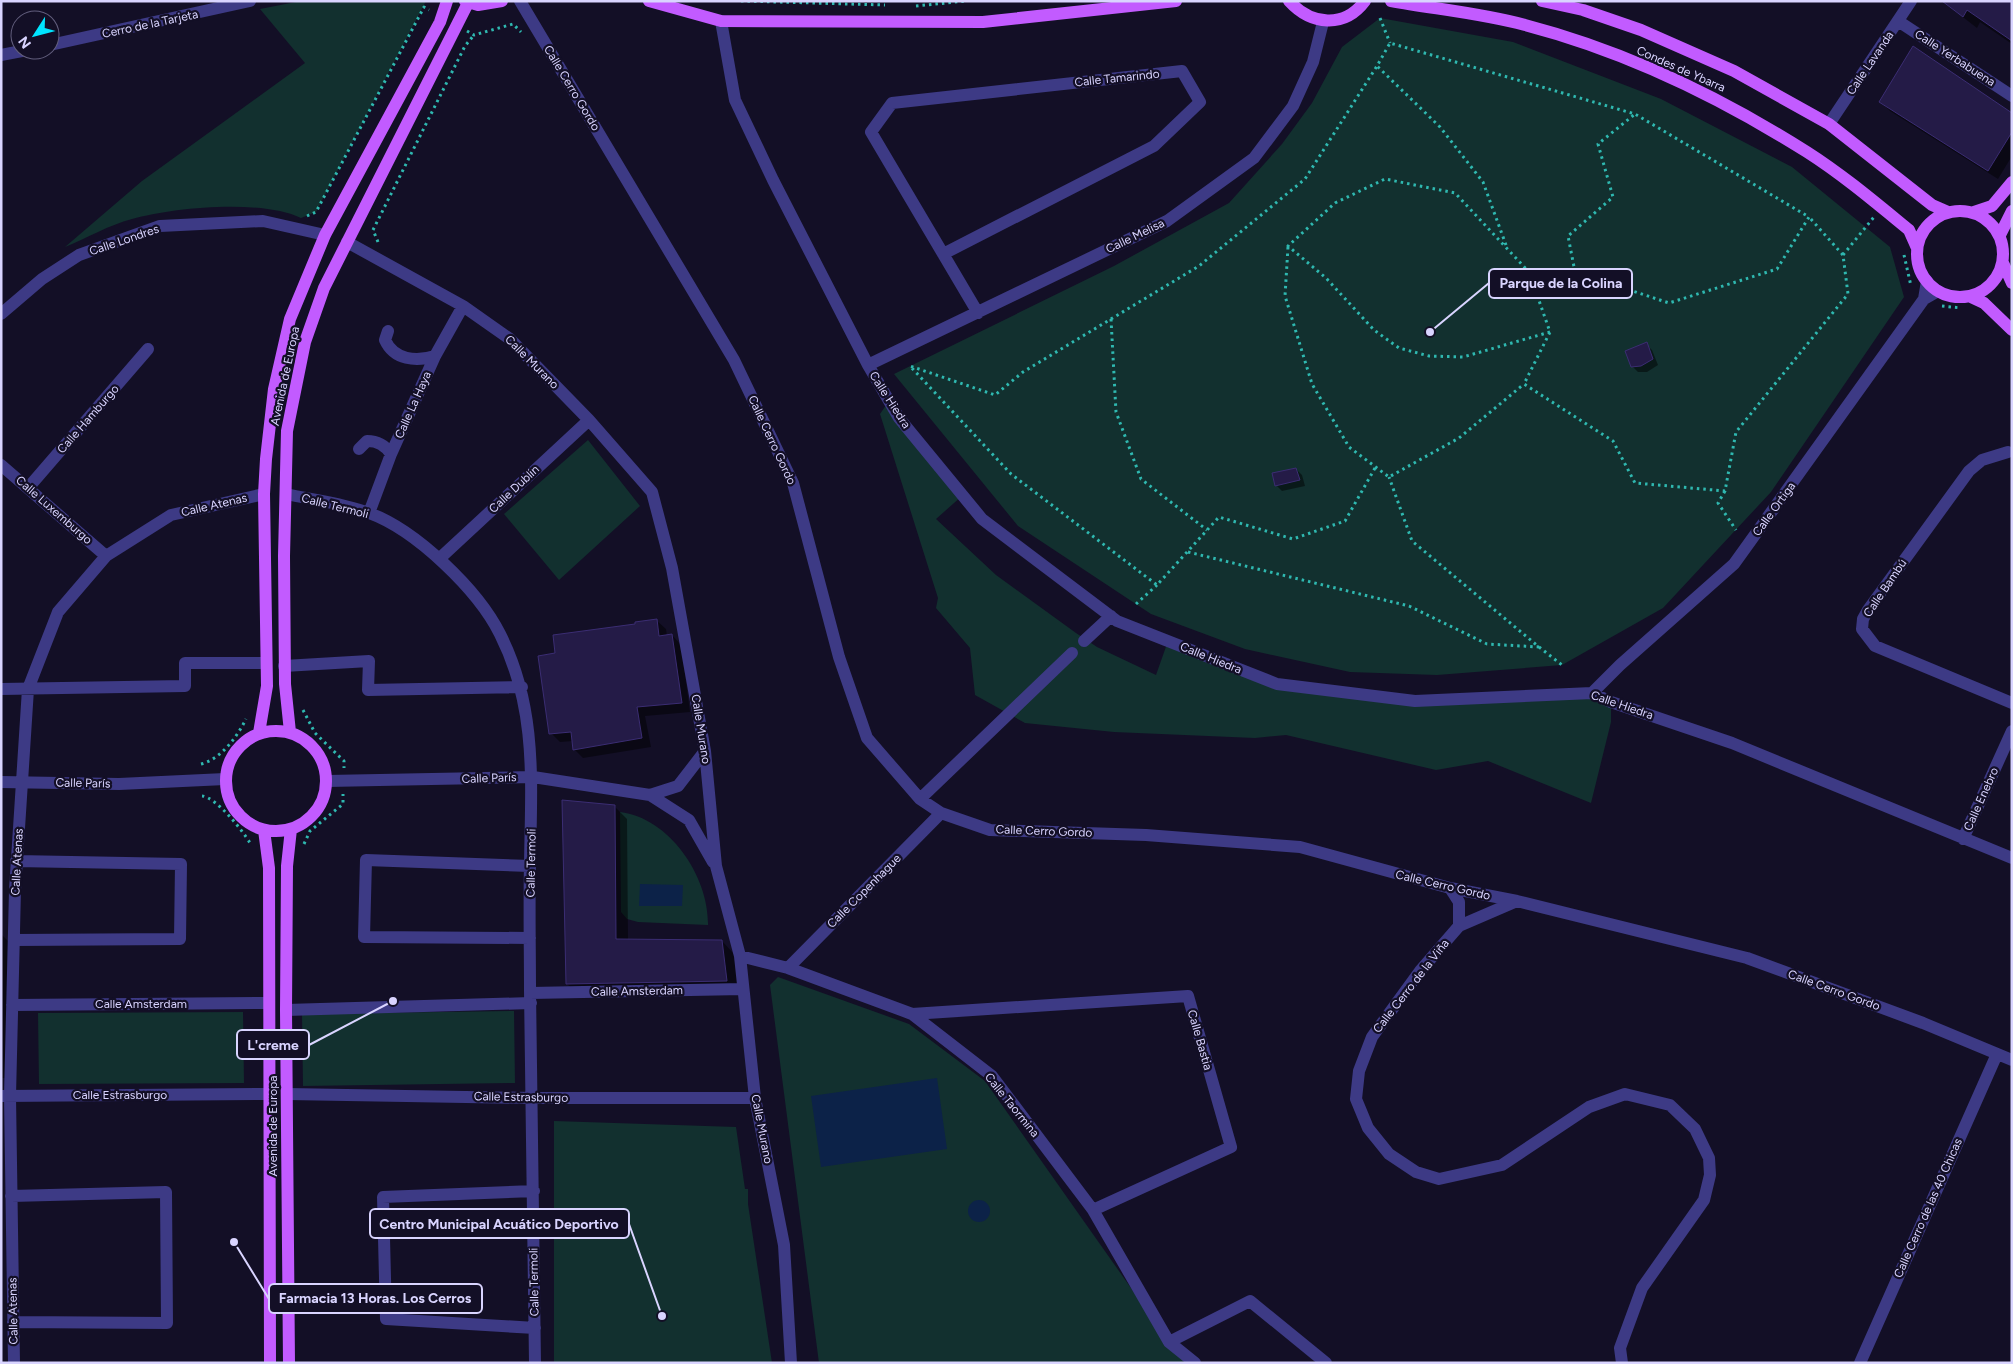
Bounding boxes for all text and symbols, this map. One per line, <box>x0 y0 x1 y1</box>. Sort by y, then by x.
street label: Cerro de la Tarjeta <box>101 7 199 41</box>
north arrow <box>10 10 60 60</box>
street label: Calle Yerbabuena <box>1912 27 1998 89</box>
street label: Calle Lavanda <box>1844 28 1896 98</box>
text: N <box>15 33 35 52</box>
street label: Calle Cerro Gordo <box>541 43 603 133</box>
street label: Condes de Ybarra <box>1634 43 1728 95</box>
street label: Calle Tamarindo <box>1074 67 1160 89</box>
street label: Calle Melisa <box>1103 216 1167 256</box>
street label: Calle Londres <box>87 221 161 258</box>
callout: Parque de la Colina <box>1489 269 1632 298</box>
text: Parque de la Colina <box>1500 275 1622 292</box>
street label: Avenida de Europa <box>268 325 302 427</box>
street label: Calle Murano <box>502 332 562 392</box>
street label: Calle La Haya <box>392 369 434 441</box>
street label: Calle Hiedra <box>866 369 914 431</box>
street label: Calle Hamburgo <box>54 382 122 456</box>
street label: Calle Cerro Gordo <box>745 393 799 487</box>
street label: Calle Dublin <box>486 462 542 516</box>
street label: Calle Luxemburgo <box>13 473 95 547</box>
street label: Calle Ortiga <box>1750 479 1798 539</box>
street label: Calle Atenas <box>180 491 249 519</box>
street label: Calle Termoli <box>300 491 370 521</box>
street label: Calle Bambú <box>1860 556 1910 620</box>
street label: Calle Hiedra <box>1178 639 1244 677</box>
street label: Calle Hiedra <box>1589 688 1655 722</box>
street label: Calle Murano <box>689 693 713 765</box>
street label: Calle Enebro <box>1961 765 2001 833</box>
street label: Calle París <box>461 770 517 786</box>
street label: Calle París <box>55 776 111 790</box>
street label: Calle Cerro Gordo <box>995 822 1093 840</box>
street label: Calle Atenas <box>8 828 26 896</box>
street label: Calle Termoli <box>523 829 539 897</box>
street label: Calle Copenhague <box>824 851 904 931</box>
street label: Calle Cerro Gordo <box>1394 867 1492 903</box>
street label: Calle Cerro de la Viña <box>1370 936 1452 1036</box>
street label: Calle Cerro Gordo <box>1786 967 1882 1013</box>
street label: Calle Amsterdam <box>591 983 683 999</box>
street label: Calle Amsterdam <box>95 997 187 1011</box>
street label: Calle Bastia <box>1185 1008 1215 1072</box>
callout: L'creme <box>237 1030 309 1059</box>
text: L'creme <box>247 1037 299 1054</box>
street label: Calle Taormina <box>982 1070 1042 1140</box>
street label: Avenida de Europa <box>266 1076 280 1176</box>
street label: Calle Estrasburgo <box>73 1088 167 1102</box>
street label: Calle Estrasburgo <box>474 1089 568 1105</box>
street label: Calle Murano <box>748 1093 776 1165</box>
street label: Calle Cerro de las 40 Chicas <box>1891 1136 1965 1280</box>
callout: Centro Municipal Acuático Deportivo <box>370 1209 629 1238</box>
text: Centro Municipal Acuático Deportivo <box>379 1216 619 1233</box>
street label: Calle Termoli <box>526 1248 542 1316</box>
street label: Calle Atenas <box>5 1277 21 1345</box>
callout: Farmacia 13 Horas. Los Cerros <box>269 1284 482 1313</box>
text: Farmacia 13 Horas. Los Cerros <box>279 1290 472 1307</box>

